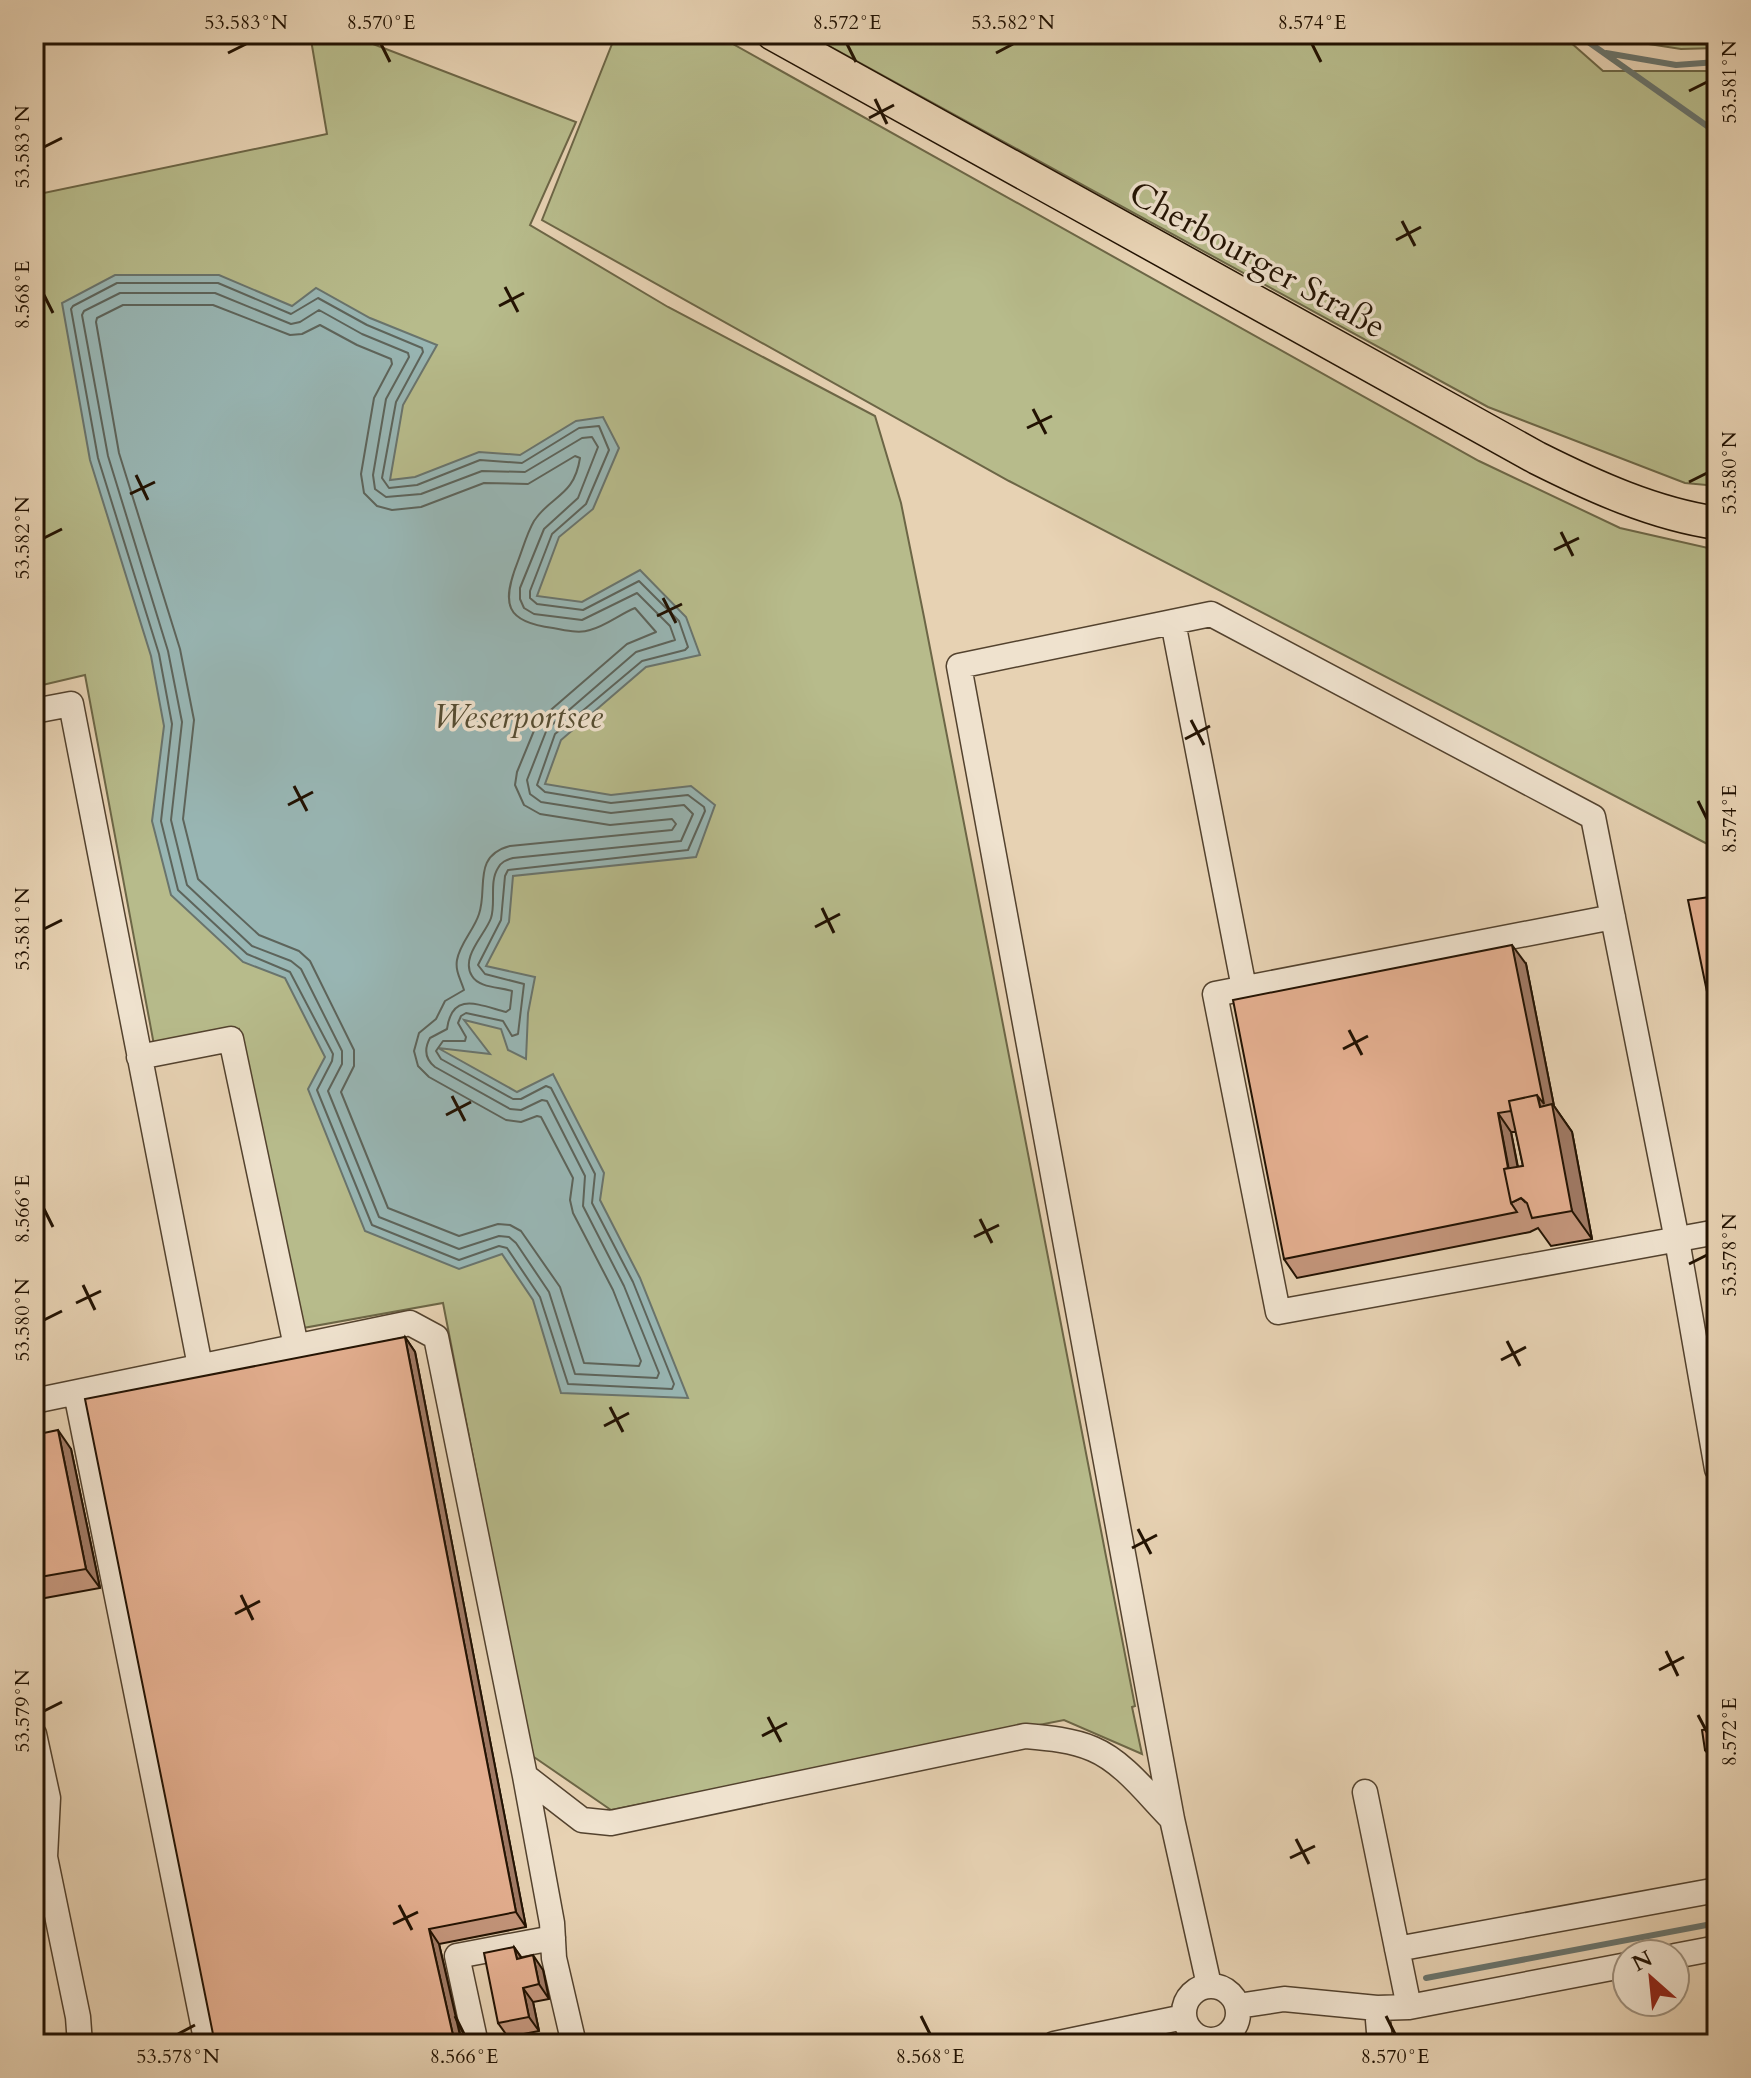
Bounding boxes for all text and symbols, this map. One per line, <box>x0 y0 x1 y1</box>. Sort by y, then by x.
text: 53.583°N <box>204 9 288 36</box>
text: 8.570°E <box>347 9 415 36</box>
text: 8.572°E <box>813 9 881 36</box>
text: 53.582°N <box>971 9 1055 36</box>
text: 8.574°E <box>1278 9 1346 36</box>
text: 53.581°N <box>1716 40 1743 124</box>
text: 53.583°N <box>9 105 36 189</box>
street label: Cherbourger Straße <box>1121 170 1394 350</box>
text: 8.568°E <box>9 261 36 329</box>
text: 53.580°N <box>1716 431 1743 515</box>
text: 53.582°N <box>9 496 36 580</box>
park label: Weserportsee <box>433 694 604 740</box>
text: 8.574°E <box>1716 785 1743 853</box>
text: 53.581°N <box>9 887 36 971</box>
text: 8.566°E <box>9 1175 36 1243</box>
text: 53.578°N <box>1716 1213 1743 1297</box>
text: 53.580°N <box>9 1278 36 1362</box>
text: 53.579°N <box>9 1669 36 1753</box>
text: 8.572°E <box>1716 1698 1743 1766</box>
north arrow <box>1611 1938 1691 2018</box>
text: N <box>1627 1943 1658 1979</box>
text: 53.578°N <box>136 2043 220 2070</box>
text: 8.566°E <box>430 2043 498 2070</box>
text: 8.568°E <box>896 2043 964 2070</box>
text: 8.570°E <box>1361 2043 1429 2070</box>

